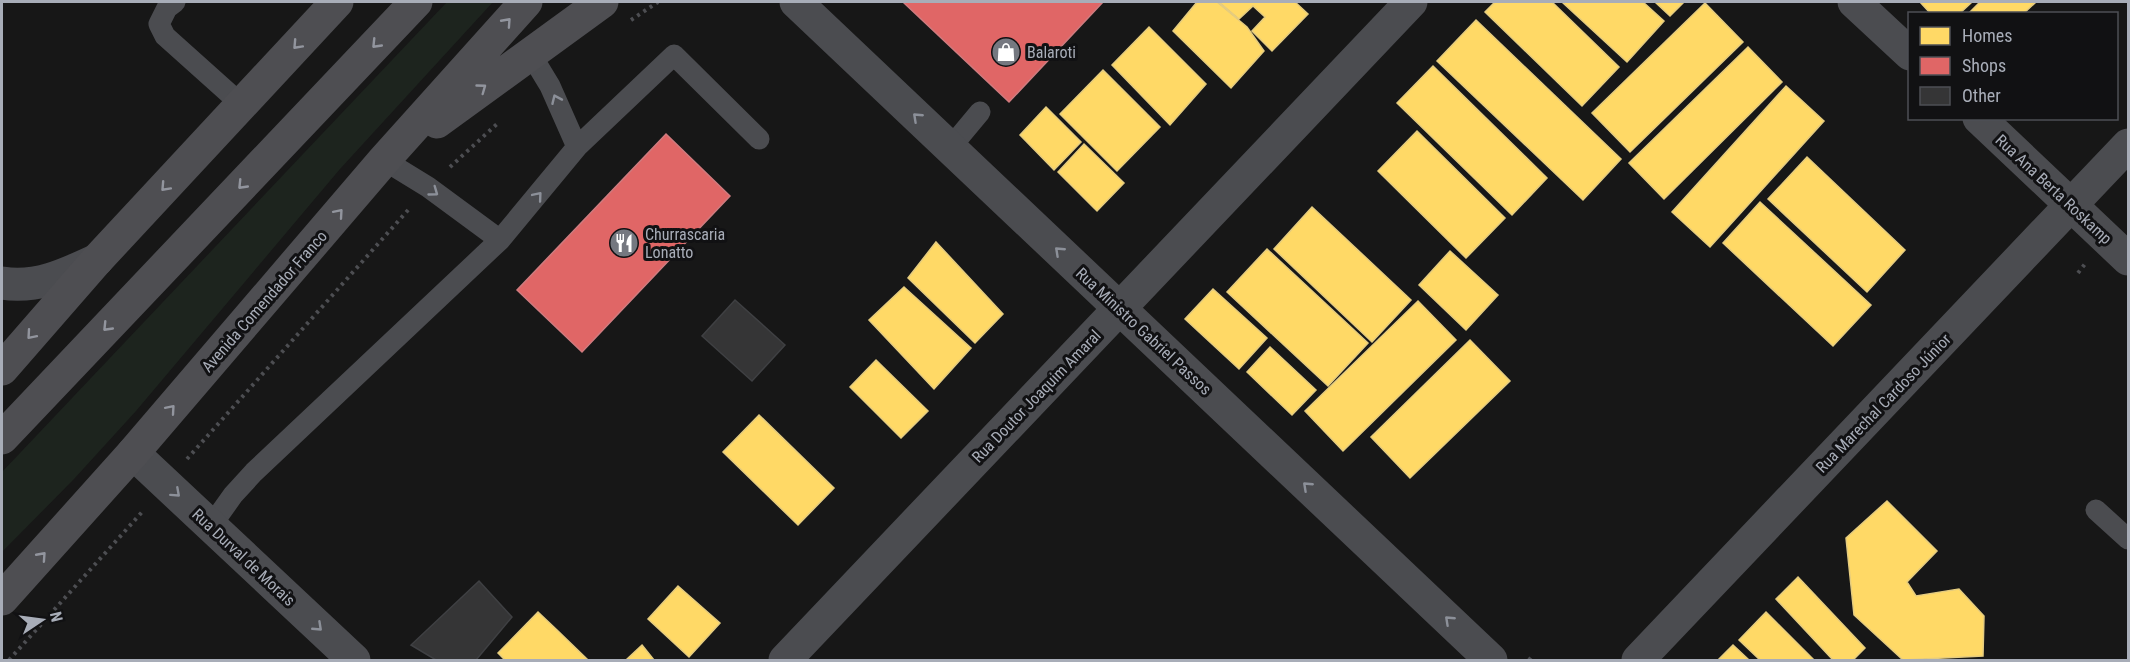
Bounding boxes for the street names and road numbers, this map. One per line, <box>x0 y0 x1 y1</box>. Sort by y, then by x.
street label: Rua Ana Berta Roskamp <box>1992 131 2116 248</box>
street label: Avenida Comendador Franco <box>198 227 331 376</box>
street label: Rua Ministro Gabriel Passos <box>1072 264 1215 399</box>
street label: Rua Doutor Joaquim Amaral <box>968 326 1105 467</box>
street label: Rua Marechal Cardoso Júnior <box>1812 330 1955 477</box>
street label: Rua Durval de Morais <box>188 505 299 610</box>

